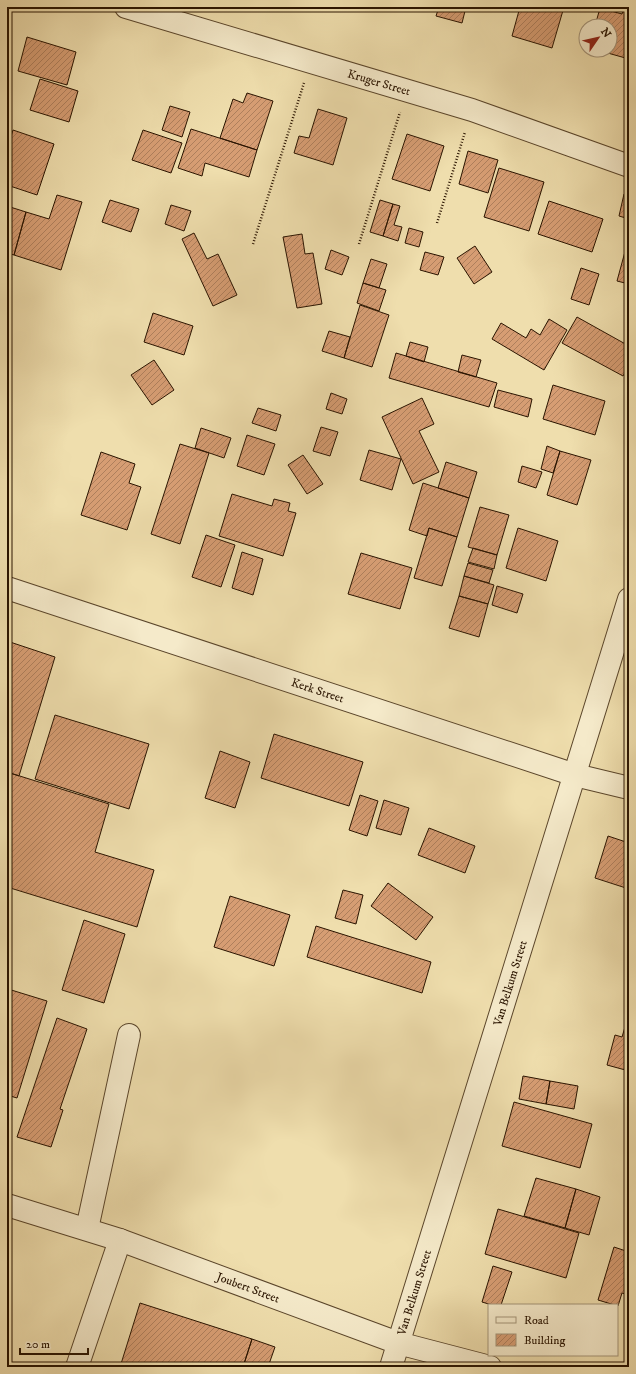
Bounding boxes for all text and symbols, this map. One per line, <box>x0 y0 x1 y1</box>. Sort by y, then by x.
north arrow <box>578 18 618 58</box>
text: N <box>597 25 614 41</box>
street label: Kruger Street <box>346 66 412 99</box>
street label: Kerk Street <box>289 675 346 706</box>
street label: Van Belkum Street <box>489 938 530 1029</box>
street label: Van Belkum Street <box>394 1248 434 1338</box>
street label: Joubert Street <box>214 1269 282 1306</box>
legend <box>488 1304 618 1356</box>
text: Road <box>524 1313 549 1328</box>
scale bar <box>20 1330 88 1356</box>
text: Building <box>524 1333 565 1348</box>
text: 20 m <box>26 1337 50 1352</box>

